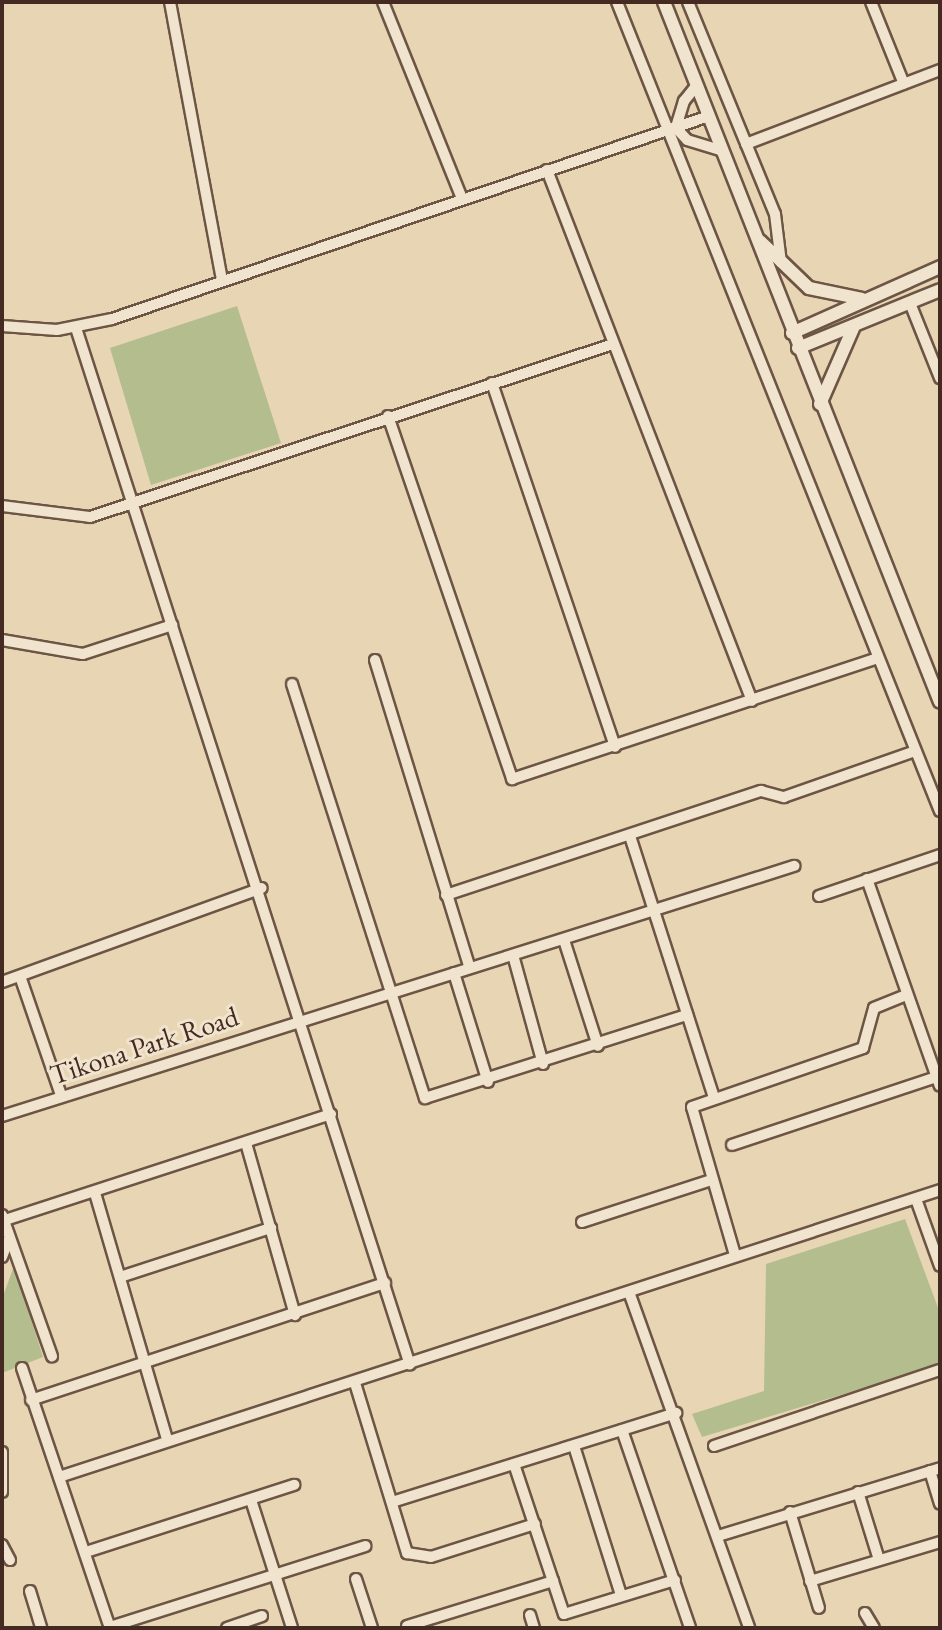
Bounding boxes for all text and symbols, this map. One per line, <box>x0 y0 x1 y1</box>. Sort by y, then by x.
street label: Tikona Park Road <box>46 999 242 1091</box>

